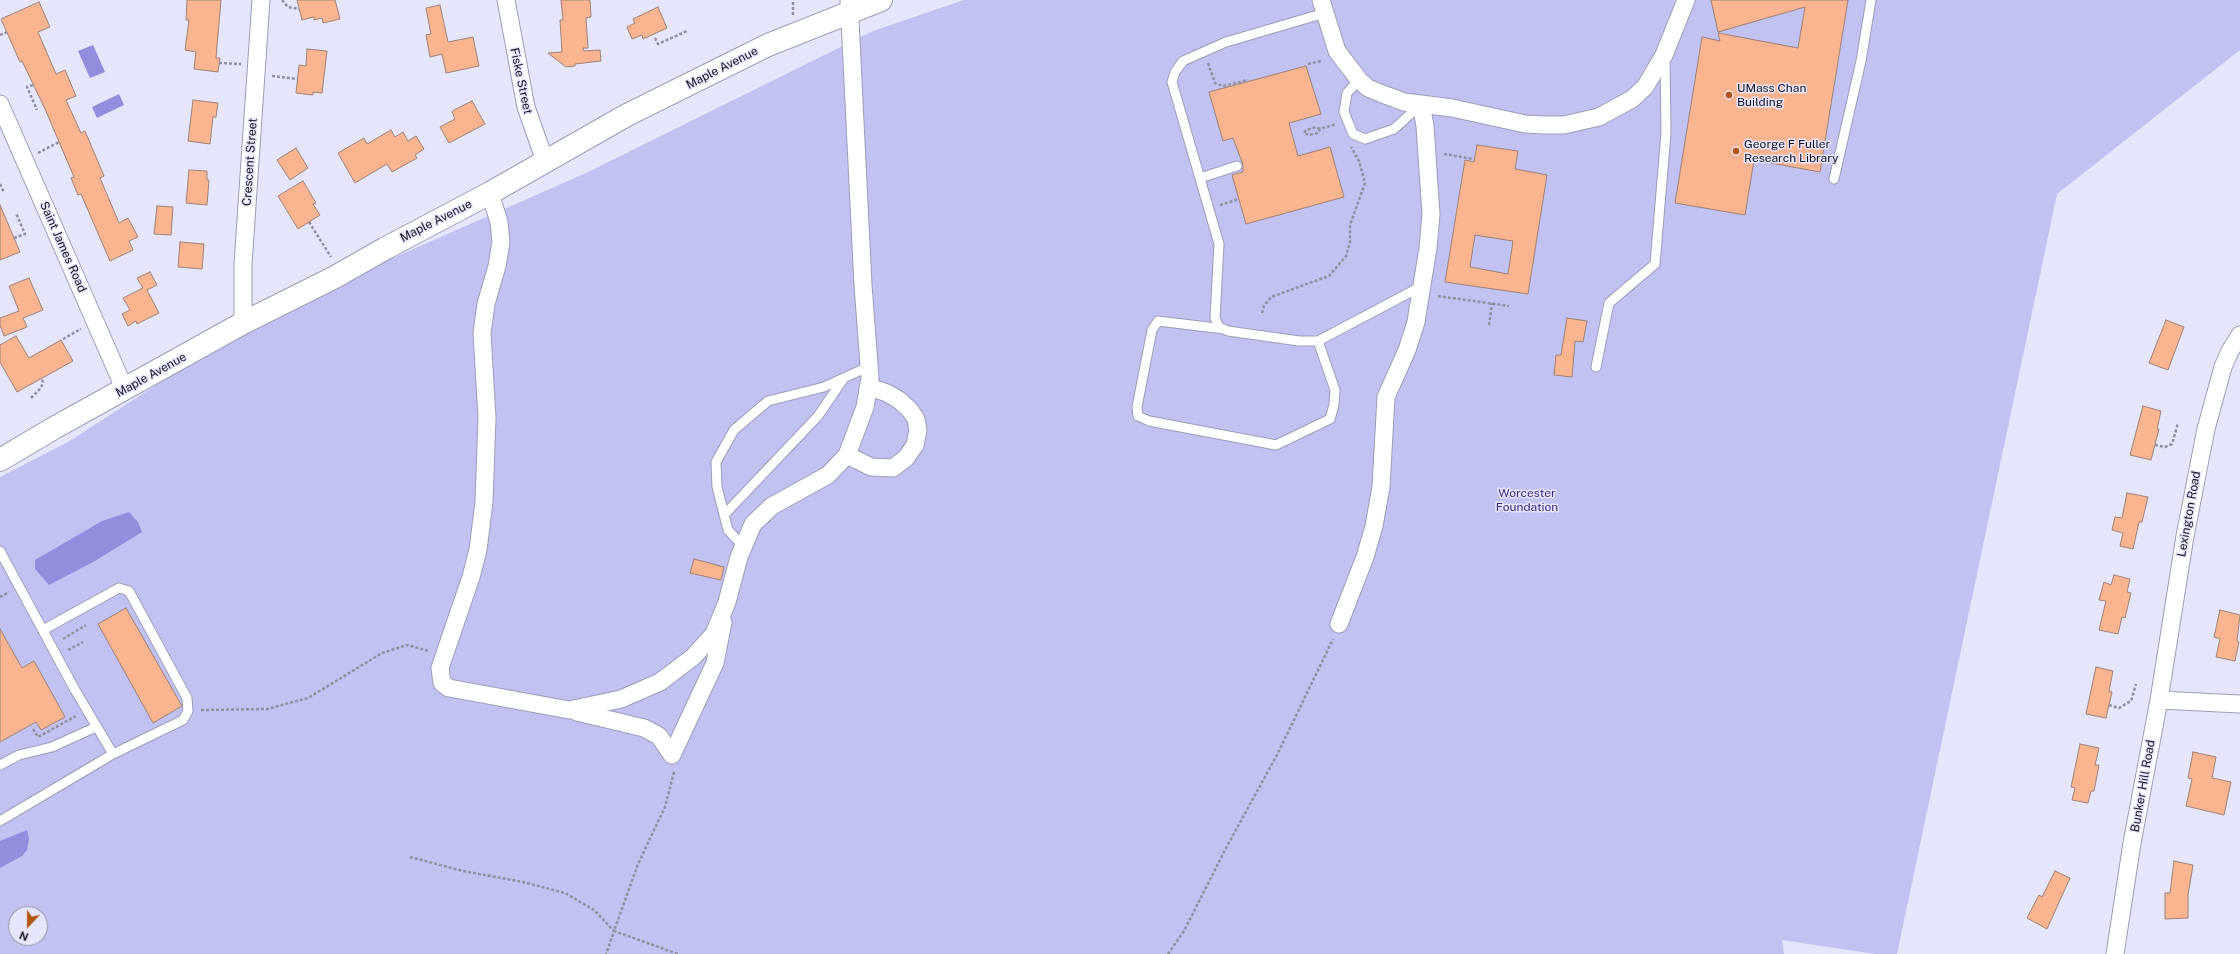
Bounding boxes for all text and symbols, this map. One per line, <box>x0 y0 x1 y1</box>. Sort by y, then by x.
street label: Maple Avenue <box>684 44 760 92</box>
street label: Fiske Street <box>507 47 535 115</box>
place label: UMass Chan Building <box>1737 81 1806 109</box>
marker: UMass Chan Building <box>1724 90 1734 100</box>
street label: Crescent Street <box>240 117 260 207</box>
place label: George F Fuller Research Library <box>1744 137 1838 165</box>
marker: George F Fuller Research Library <box>1731 146 1741 156</box>
street label: Maple Avenue <box>398 197 474 245</box>
street label: Saint James Road <box>37 199 89 295</box>
street label: Maple Avenue <box>113 350 189 400</box>
street label: Lexington Road <box>2174 470 2204 558</box>
park label: Worcester Foundation <box>1496 486 1558 514</box>
street label: Bunker Hill Road <box>2128 739 2158 833</box>
north arrow <box>8 906 48 946</box>
text: N <box>18 929 30 943</box>

